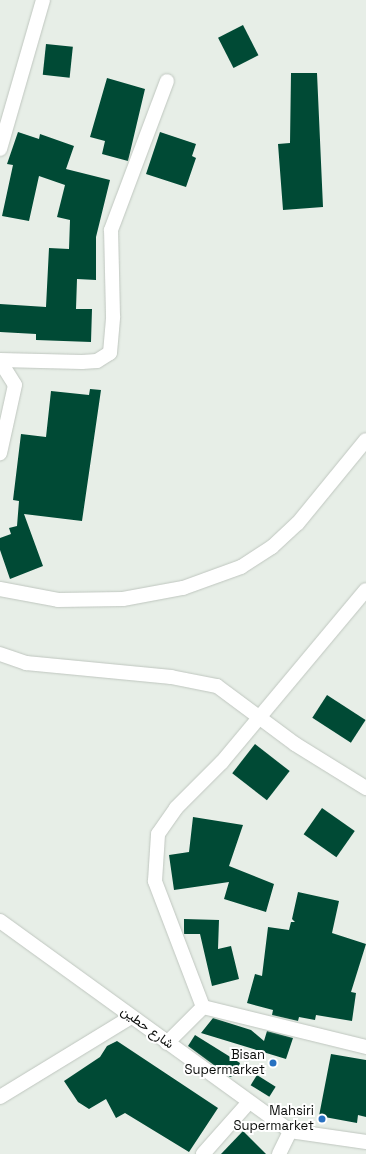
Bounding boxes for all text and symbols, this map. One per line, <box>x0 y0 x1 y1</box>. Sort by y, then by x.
street label: شارع حطين <box>118 1004 176 1052</box>
place label: Bisan Supermarket <box>184 1048 265 1079</box>
marker: Bisan Supermarket <box>268 1058 278 1068</box>
place label: Mahsiri Supermarket <box>233 1104 314 1135</box>
marker: Mahsiri Supermarket <box>317 1114 327 1124</box>

